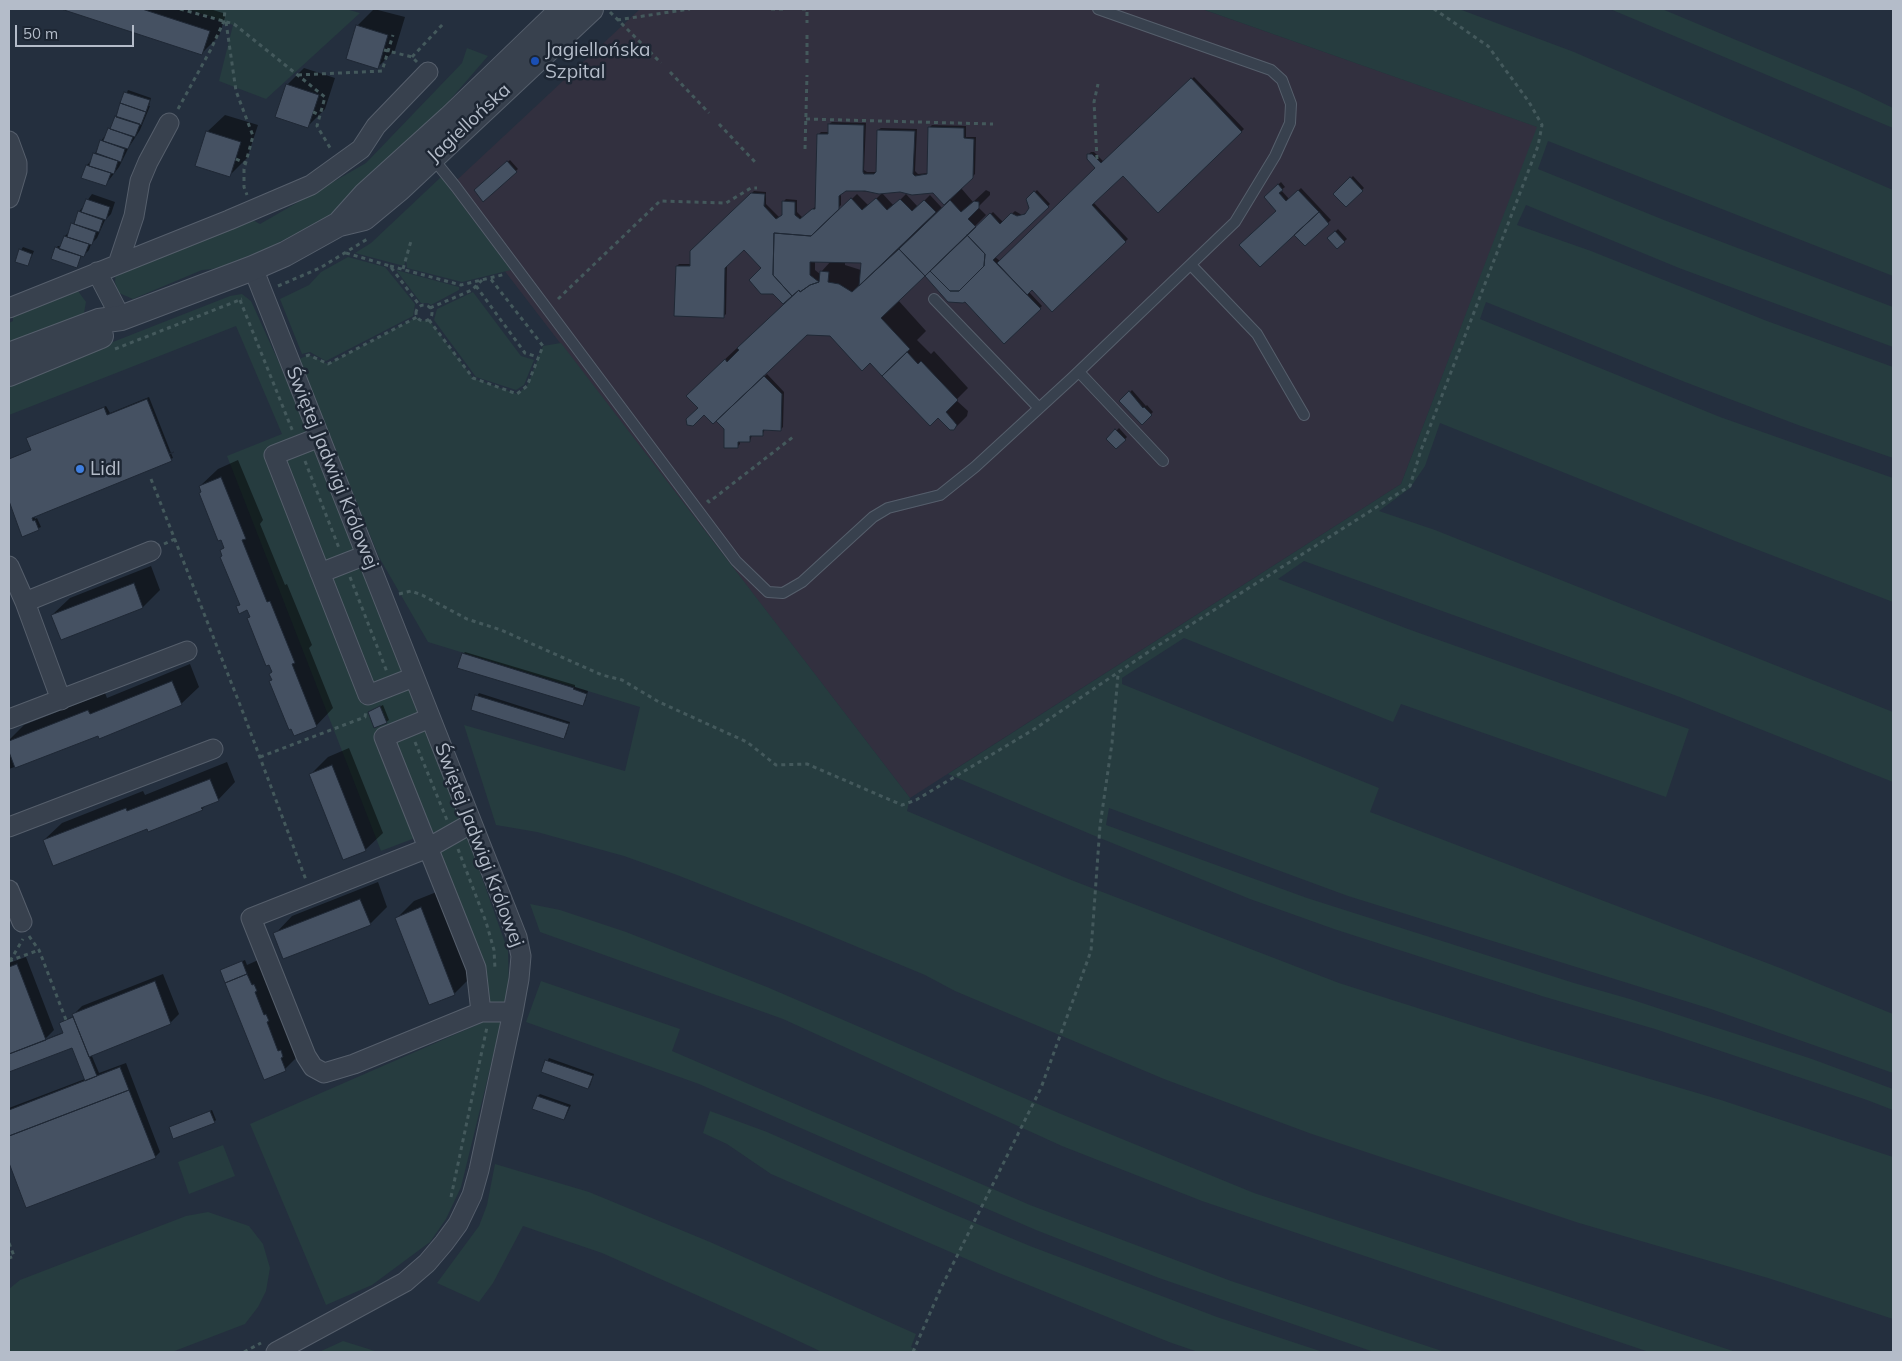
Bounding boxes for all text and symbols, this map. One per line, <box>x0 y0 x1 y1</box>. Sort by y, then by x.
scale bar <box>18 15 136 47</box>
text: 50 m <box>23 24 58 43</box>
place label: Jagiellońska Szpital <box>545 39 651 83</box>
marker: Jagiellońska Szpital <box>529 55 541 67</box>
street label: Jagiellońska <box>423 79 515 167</box>
street label: Świętej Jadwigi Królowej <box>281 363 383 573</box>
place label: Lidl <box>90 458 121 480</box>
marker: Lidl <box>74 463 86 475</box>
street label: Świętej Jadwigi Królowej <box>430 740 528 950</box>

